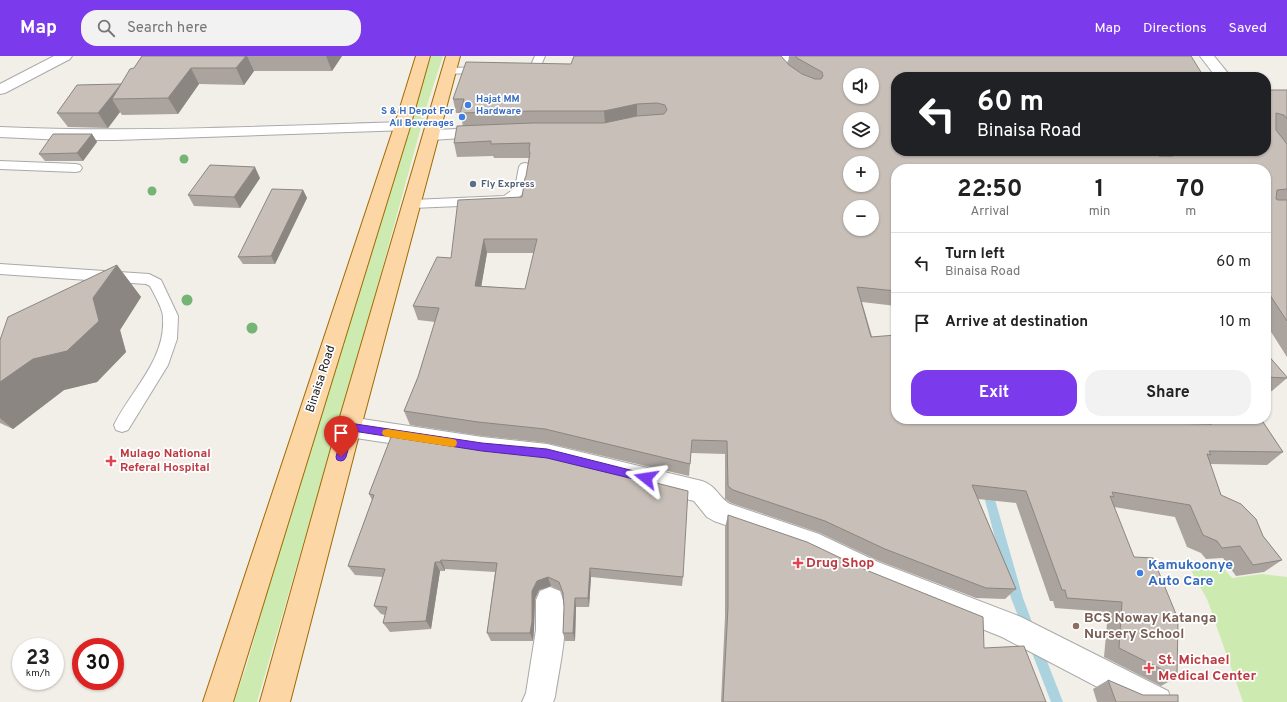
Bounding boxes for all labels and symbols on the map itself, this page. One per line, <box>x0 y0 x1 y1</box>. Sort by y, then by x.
place label: Hajat MM Hardware <box>476 93 521 118</box>
marker: Hajat MM Hardware <box>463 100 473 110</box>
place label: S & H Depot For All Beverages <box>381 105 455 130</box>
marker: S & H Depot For All Beverages <box>457 112 467 122</box>
place label: Fly Express <box>481 178 535 191</box>
marker: Fly Express <box>468 179 478 189</box>
street label: Binaisa Road <box>303 343 339 415</box>
pin <box>324 416 358 457</box>
place label: Mulago National Referal Hospital <box>120 446 211 476</box>
marker: Mulago National Referal Hospital <box>105 455 117 467</box>
position arrow <box>625 457 667 499</box>
place label: Drug Shop <box>806 555 874 572</box>
place label: Kamukoonye Auto Care <box>1148 557 1233 590</box>
marker: Drug Shop <box>793 558 803 568</box>
marker: Kamukoonye Auto Care <box>1135 568 1145 578</box>
place label: BCS Noway Katanga Nursery School <box>1084 610 1216 643</box>
marker: BCS Noway Katanga Nursery School <box>1071 621 1081 631</box>
speed limit sign: 30 <box>72 638 124 690</box>
place label: St. Michael Medical Center <box>1158 652 1256 685</box>
marker: St. Michael Medical Center <box>1143 662 1155 674</box>

